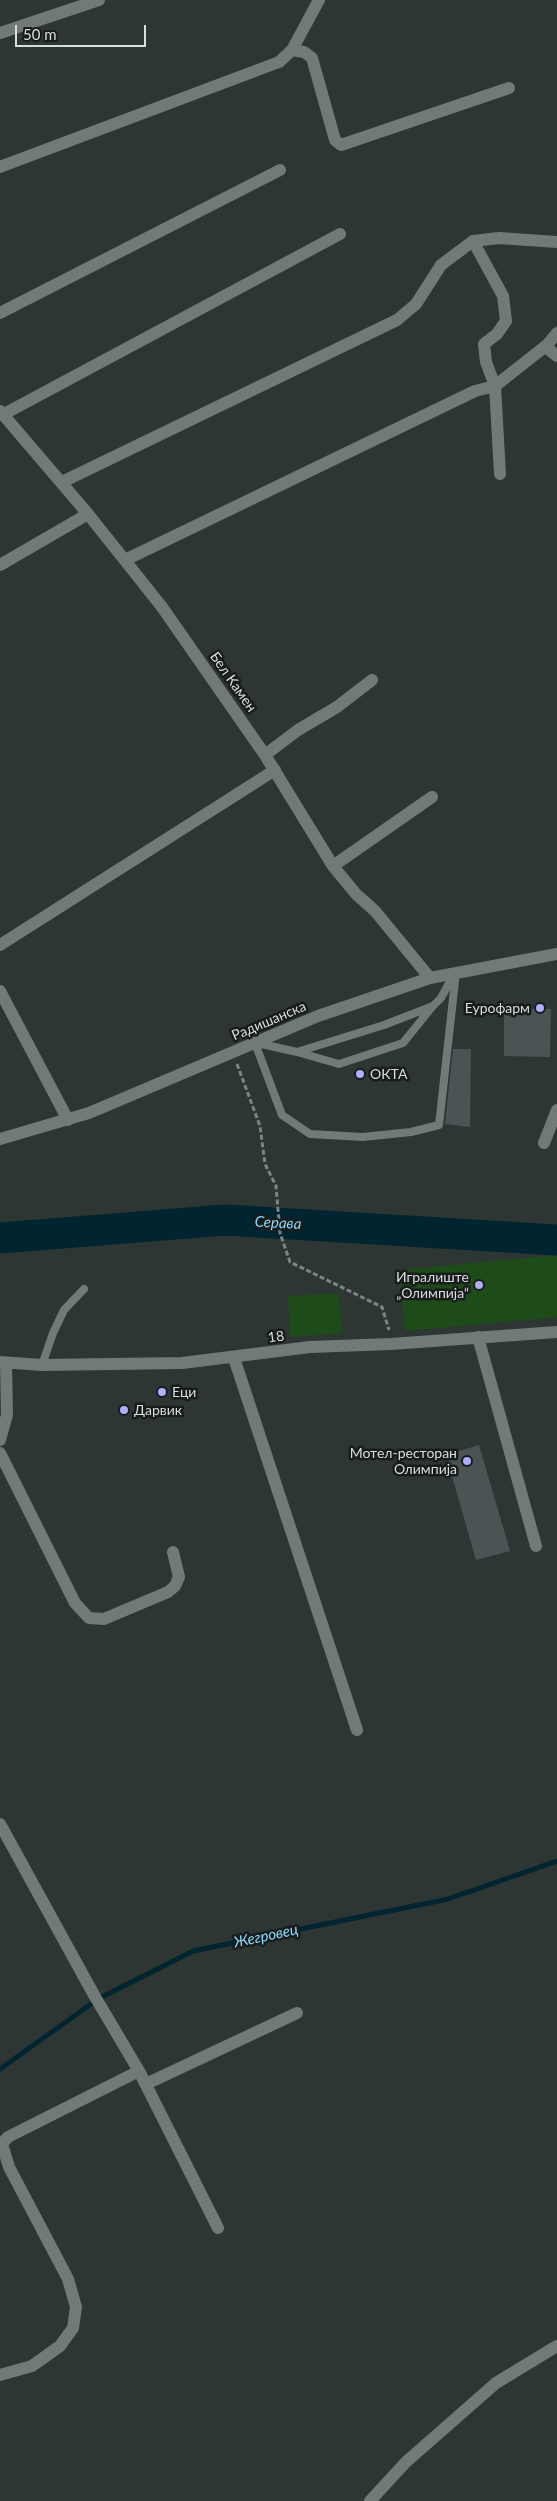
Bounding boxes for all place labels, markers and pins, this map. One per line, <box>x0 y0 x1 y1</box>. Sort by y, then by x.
place label: Еурофарм <box>465 1000 530 1016</box>
marker: Еурофарм <box>534 1002 546 1014</box>
place label: ОКТА <box>370 1066 407 1082</box>
marker: ОКТА <box>354 1068 366 1080</box>
place label: Игралиште „Олимпија“ <box>396 1269 469 1302</box>
marker: Игралиште „Олимпија“ <box>473 1279 485 1291</box>
place label: Еци <box>172 1384 196 1400</box>
marker: Еци <box>156 1386 168 1398</box>
place label: Дарвик <box>134 1402 182 1418</box>
marker: Дарвик <box>118 1404 130 1416</box>
place label: Мотел-ресторан Олимпија <box>350 1445 457 1478</box>
marker: Мотел-ресторан Олимпија <box>461 1455 473 1467</box>

